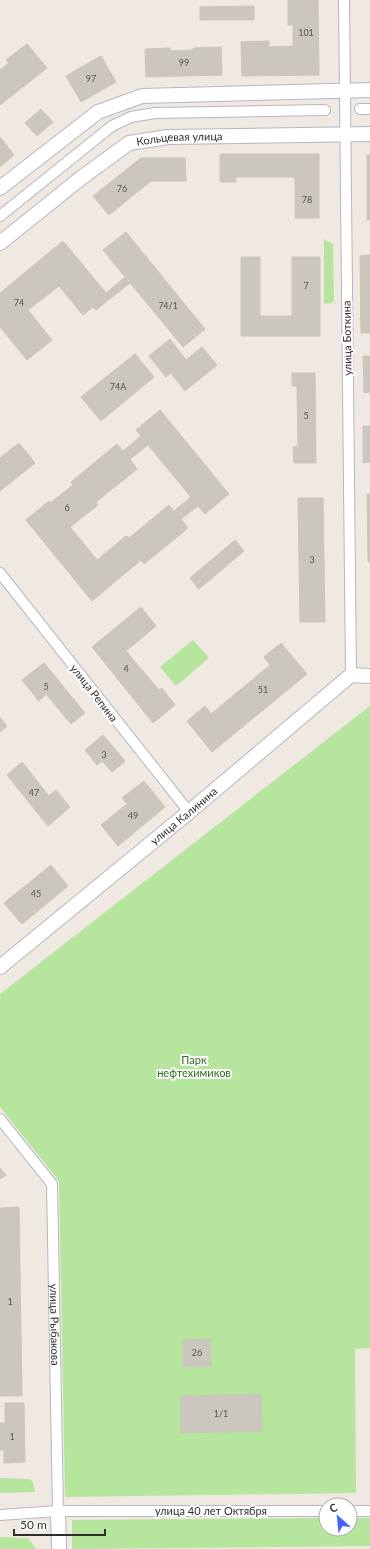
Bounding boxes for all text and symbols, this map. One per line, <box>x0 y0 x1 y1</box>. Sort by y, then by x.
house number: 101 <box>298 27 314 38</box>
house number: 99 <box>179 57 189 68</box>
house number: 97 <box>86 73 96 84</box>
street label: Кольцевая улица <box>135 129 223 148</box>
house number: 76 <box>117 183 127 194</box>
house number: 78 <box>302 194 312 205</box>
house number: 7 <box>303 280 309 291</box>
house number: 74 <box>14 297 24 308</box>
house number: 74/1 <box>158 300 178 311</box>
street label: улица Боткина <box>339 300 354 376</box>
house number: 74А <box>110 381 127 392</box>
house number: 5 <box>303 410 309 421</box>
house number: 6 <box>64 502 70 513</box>
house number: 3 <box>309 554 315 565</box>
street label: улица Репина <box>68 661 121 724</box>
house number: 4 <box>123 663 129 674</box>
house number: 5 <box>43 681 49 692</box>
house number: 51 <box>258 684 268 695</box>
house number: 3 <box>101 749 107 760</box>
street label: улица Калинина <box>148 784 220 847</box>
house number: 47 <box>29 787 39 798</box>
house number: 49 <box>128 810 138 821</box>
house number: 45 <box>31 888 41 899</box>
park label: Парк нефтехимиков <box>157 1053 231 1079</box>
street label: улица Рыбакова <box>48 1284 62 1366</box>
house number: 1 <box>7 1296 13 1307</box>
house number: 26 <box>192 1347 202 1358</box>
house number: 1/1 <box>214 1408 228 1419</box>
house number: 1 <box>9 1431 15 1442</box>
north arrow <box>318 1497 358 1537</box>
text: С <box>327 1500 340 1515</box>
street label: улица 40 лет Октября <box>155 1504 267 1517</box>
scale bar <box>14 1511 105 1537</box>
text: 50 m <box>20 1517 47 1532</box>

